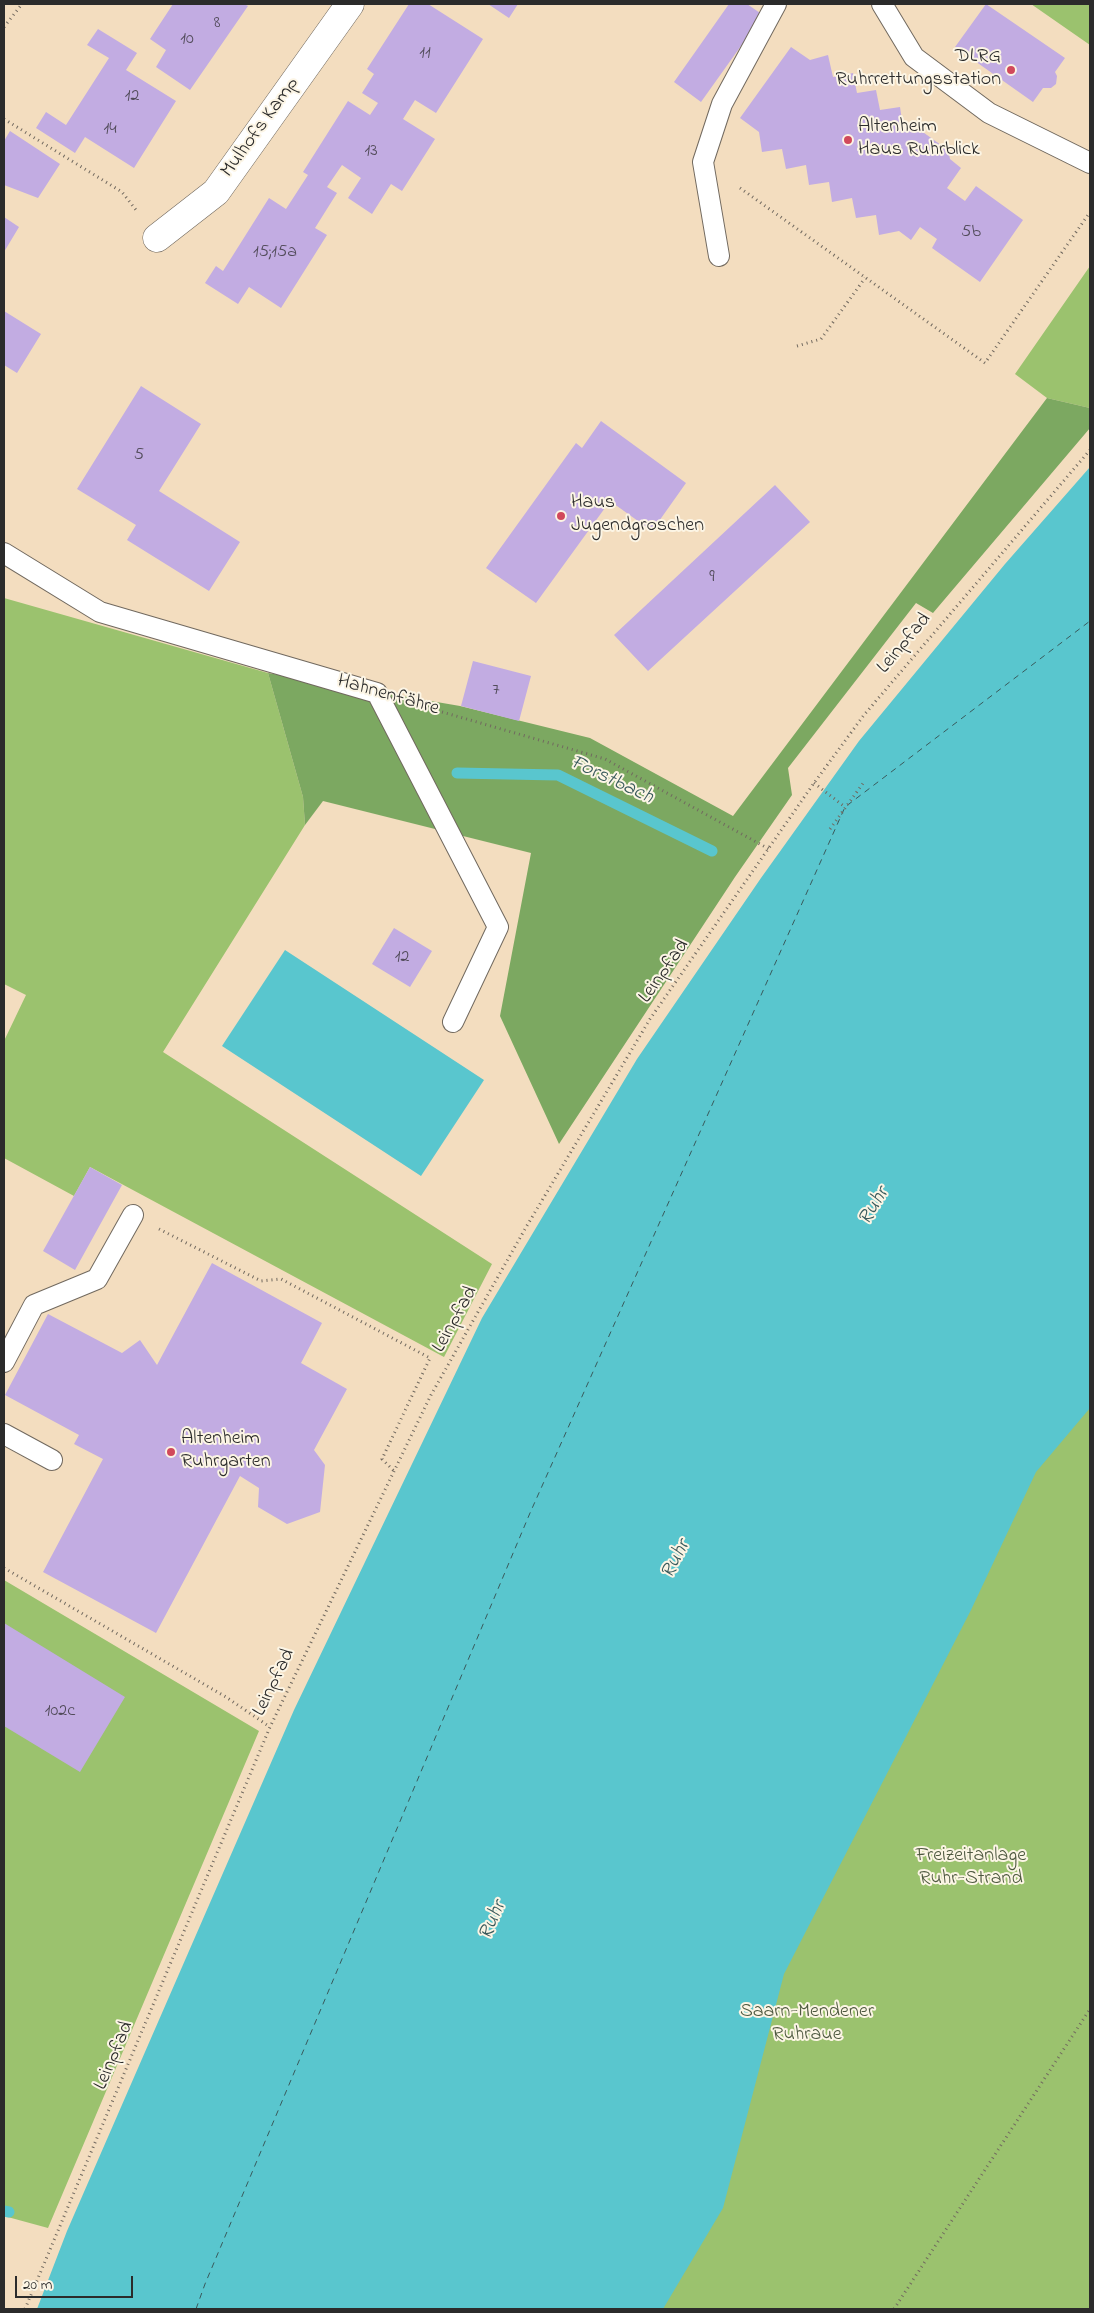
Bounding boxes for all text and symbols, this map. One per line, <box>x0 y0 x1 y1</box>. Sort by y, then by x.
house number: 8 <box>214 13 220 35</box>
house number: 10 <box>180 29 194 51</box>
house number: 11 <box>419 43 431 65</box>
place label: DLRG Ruhrrettungsstation <box>836 46 1001 93</box>
marker: DLRG Ruhrrettungsstation <box>1005 64 1017 76</box>
street label: Mulhofs Kamp <box>217 73 305 183</box>
house number: 12 <box>125 86 139 108</box>
place label: Altenheim Haus Ruhrblick <box>858 116 980 163</box>
house number: 14 <box>103 119 117 141</box>
marker: Altenheim Haus Ruhrblick <box>842 134 854 146</box>
house number: 13 <box>364 141 378 163</box>
house number: 5b <box>961 222 981 244</box>
house number: 15;15a <box>253 242 297 264</box>
house number: 5 <box>134 445 144 467</box>
place label: Haus Jugendgroschen <box>571 492 704 539</box>
marker: Haus Jugendgroschen <box>555 510 567 522</box>
house number: 9 <box>709 567 715 589</box>
street label: Leinpfad <box>873 609 937 679</box>
street label: Hahnenfähre <box>334 670 442 722</box>
house number: 7 <box>492 680 500 702</box>
water label: Forstbach <box>566 751 656 811</box>
street label: Leinpfad <box>635 936 695 1008</box>
house number: 12 <box>395 947 409 969</box>
water label: Ruhr <box>854 1183 896 1231</box>
street label: Leinpfad <box>428 1283 484 1357</box>
place label: Altenheim Ruhrgarten <box>181 1428 271 1475</box>
marker: Altenheim Ruhrgarten <box>165 1446 177 1458</box>
water label: Ruhr <box>657 1536 697 1584</box>
street label: Leinpfad <box>248 1645 302 1721</box>
house number: 102c <box>45 1701 75 1723</box>
park label: Freizeitanlage Ruhr-Strand <box>916 1845 1026 1892</box>
water label: Ruhr <box>475 1898 513 1944</box>
park label: Saarn-Mendener Ruhraue <box>740 2001 874 2048</box>
street label: Leinpfad <box>90 2018 140 2094</box>
scale bar <box>18 2266 135 2298</box>
text: 20 m <box>23 2274 52 2296</box>

